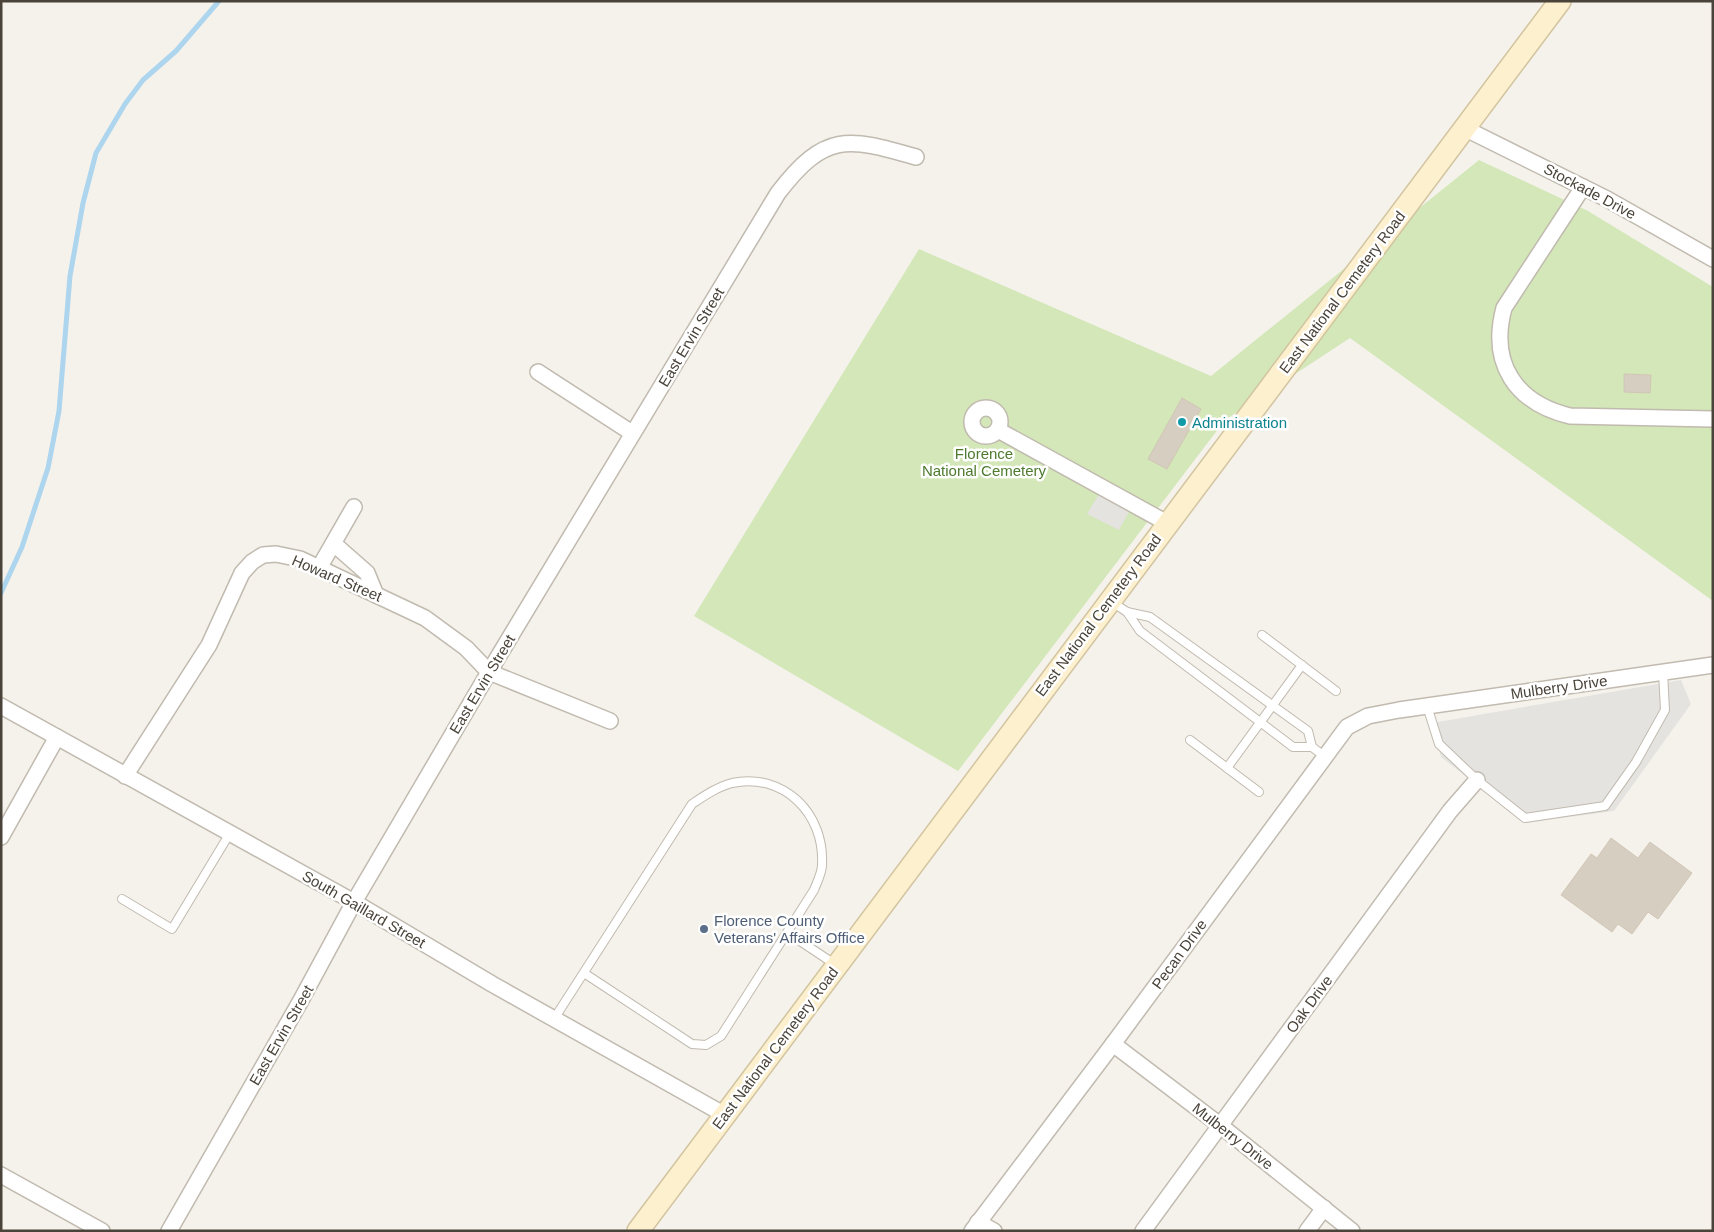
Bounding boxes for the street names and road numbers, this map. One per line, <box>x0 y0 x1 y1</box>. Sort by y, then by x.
street label: Stockade Drive <box>1541 160 1639 222</box>
street label: East National Cemetery Road <box>1276 208 1408 376</box>
street label: East Ervin Street <box>655 284 728 390</box>
street label: East National Cemetery Road <box>1032 531 1164 699</box>
street label: Howard Street <box>290 551 385 605</box>
street label: East Ervin Street <box>446 631 519 737</box>
street label: Mulberry Drive <box>1510 672 1608 702</box>
street label: South Gaillard Street <box>299 867 429 952</box>
street label: Pecan Drive <box>1148 916 1210 992</box>
street label: East National Cemetery Road <box>709 964 841 1132</box>
street label: Oak Drive <box>1283 972 1335 1036</box>
street label: East Ervin Street <box>246 981 317 1088</box>
street label: Mulberry Drive <box>1189 1099 1277 1173</box>

